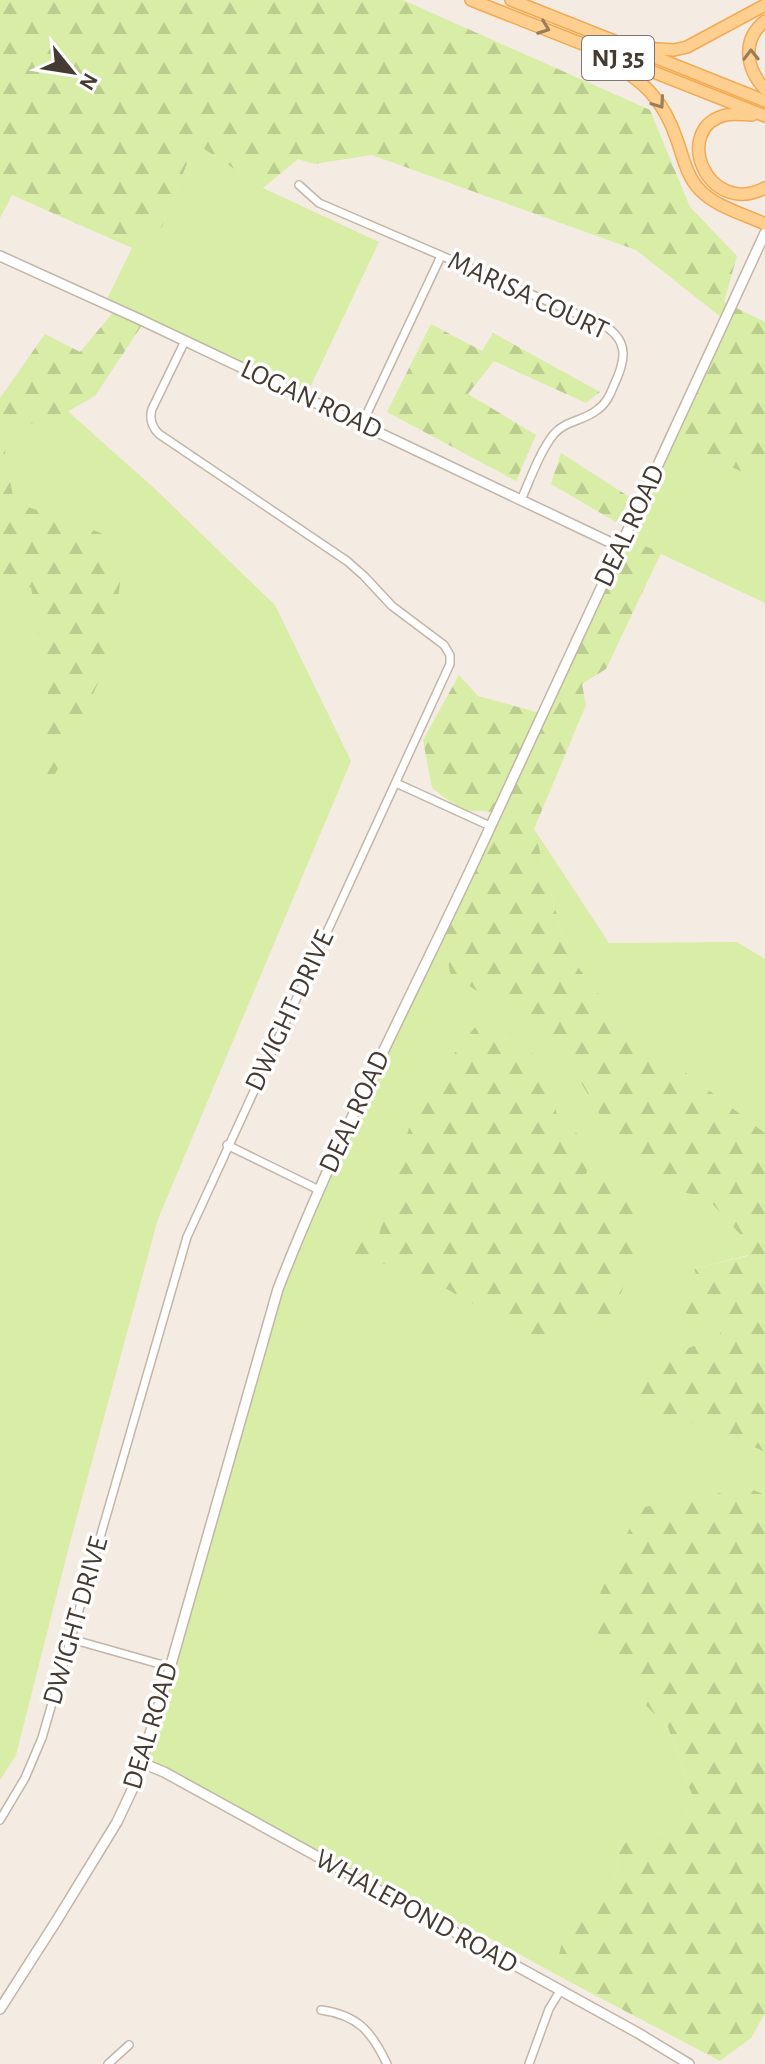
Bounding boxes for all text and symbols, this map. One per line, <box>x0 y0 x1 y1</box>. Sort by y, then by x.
one-way arrow <box>536 18 550 35</box>
north arrow <box>32 32 112 112</box>
road number: NJ 35 <box>582 36 654 80</box>
one-way arrow <box>742 48 759 61</box>
text: N <box>75 69 102 94</box>
one-way arrow <box>649 94 664 108</box>
street label: MARISA COURT <box>444 247 613 345</box>
street label: LOGAN ROAD <box>236 355 386 445</box>
street label: DEAL ROAD <box>590 461 670 591</box>
street label: DWIGHT DRIVE <box>241 926 339 1096</box>
street label: DEAL ROAD <box>315 1047 395 1177</box>
street label: DWIGHT DRIVE <box>39 1534 113 1708</box>
street label: DEAL ROAD <box>118 1659 184 1793</box>
street label: WHALEPOND ROAD <box>310 1845 522 1979</box>

